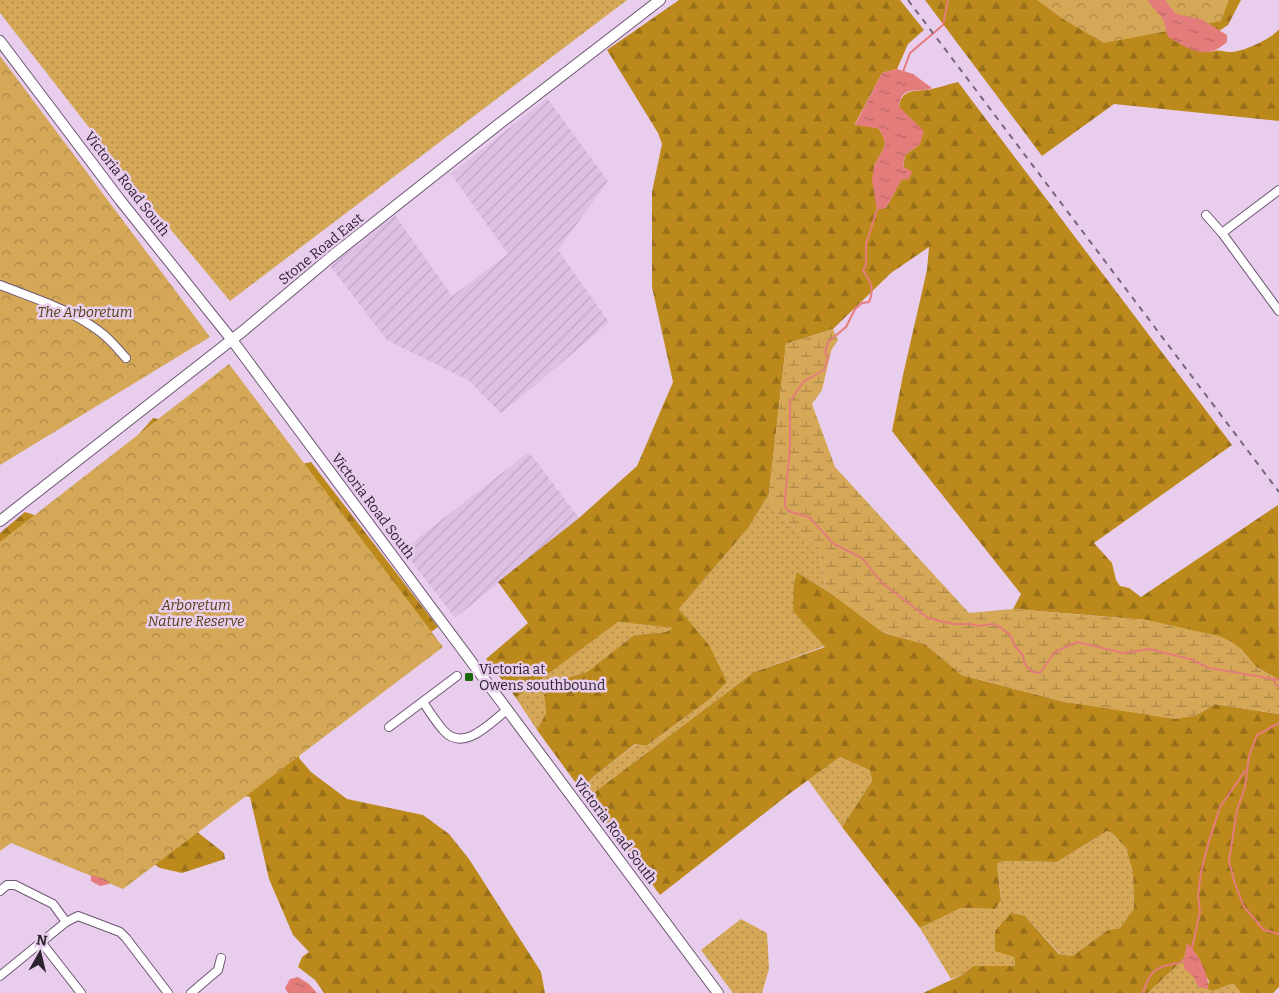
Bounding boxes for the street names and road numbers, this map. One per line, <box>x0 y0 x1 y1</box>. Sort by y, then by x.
street label: Victoria Road South <box>81 128 173 240</box>
street label: Stone Road East <box>275 210 367 288</box>
street label: Victoria Road South <box>328 450 418 562</box>
street label: Victoria Road South <box>570 775 660 887</box>

